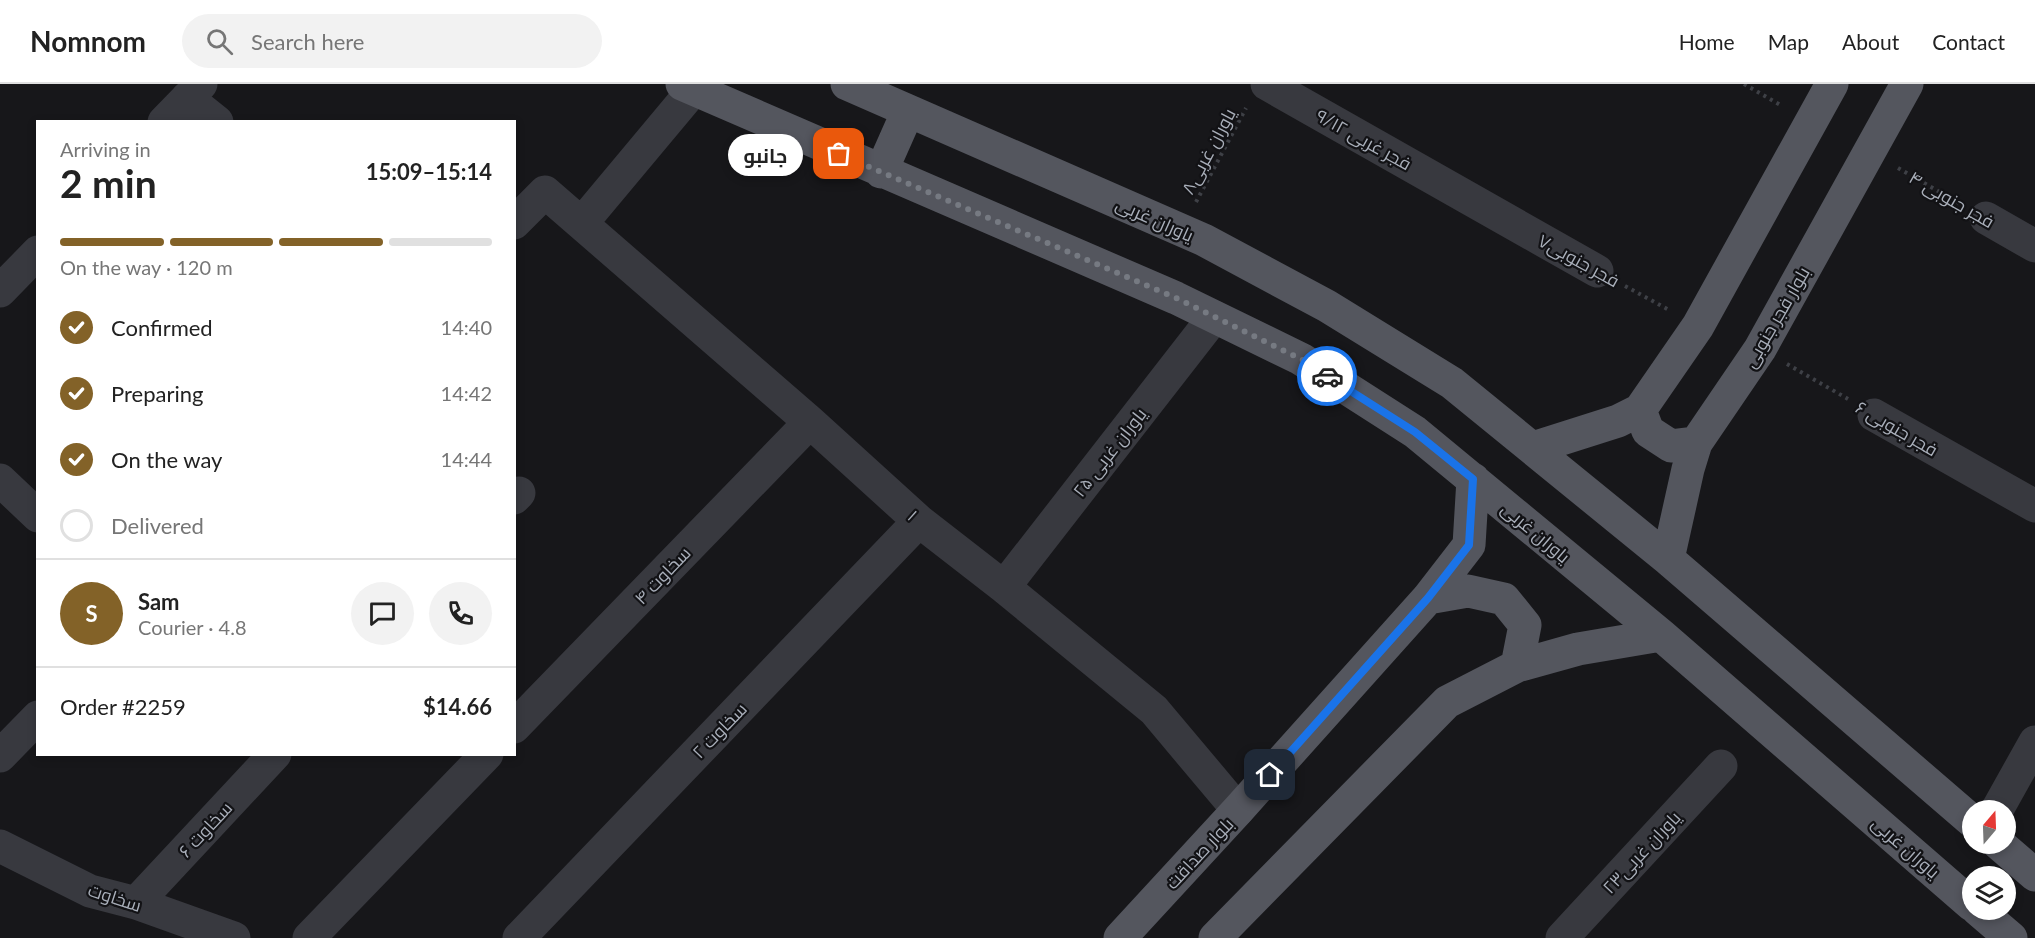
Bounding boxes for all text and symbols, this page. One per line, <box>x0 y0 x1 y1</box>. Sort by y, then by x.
search box <box>182 14 602 68</box>
text: Nomnom <box>30 24 146 58</box>
icon: search <box>203 25 236 58</box>
text: Search here <box>251 28 364 55</box>
text: Home <box>1679 29 1735 54</box>
text: Map <box>1768 29 1809 54</box>
text: About <box>1842 29 1899 54</box>
text: Contact <box>1932 29 2005 54</box>
street label: یاوران غربی۸ <box>1176 104 1241 198</box>
street label: ۹/۱۲ فجر غربی <box>1312 104 1416 175</box>
pin <box>813 128 864 179</box>
callout: جانبو <box>728 133 803 175</box>
text: Arriving in <box>60 137 151 161</box>
icon: bag <box>822 137 855 170</box>
text: جانبو <box>744 143 787 167</box>
text: 15:09–15:14 <box>366 158 492 185</box>
text: 2 min <box>60 160 157 206</box>
street label: ۴ فجر جنوبی <box>1905 166 1999 233</box>
street label: یاوران غربی <box>1112 192 1198 247</box>
street label: فجر جنوبی۷ <box>1534 229 1623 292</box>
text: On the way · 120 m <box>60 255 233 279</box>
street label: بلوار فجر جنوبی <box>1738 263 1815 372</box>
icon: check <box>60 311 93 344</box>
text: Confirmed <box>111 314 213 341</box>
text: 14:40 <box>441 315 492 339</box>
courier <box>1297 346 1357 406</box>
icon: car <box>1311 360 1344 393</box>
icon: check <box>60 377 93 410</box>
text: Preparing <box>111 380 203 407</box>
text: 14:42 <box>441 381 492 405</box>
street label: ۶ فجر جنوبی <box>1851 396 1942 461</box>
street label: یاوران غربی ۲۵ <box>1067 403 1151 501</box>
icon: check <box>60 443 93 476</box>
text: On the way <box>111 446 222 473</box>
text: 14:44 <box>441 447 492 471</box>
street label: یاوران غربی <box>1497 497 1575 568</box>
street label: ۱ <box>904 505 922 525</box>
text: Delivered <box>111 512 204 539</box>
street label: سخاوت ۴ <box>629 542 696 609</box>
button: chat <box>351 582 414 645</box>
button: phone <box>429 582 492 645</box>
text: Sam <box>138 588 180 615</box>
text: S <box>85 600 98 627</box>
text: Courier · 4.8 <box>138 615 247 639</box>
text: Order #2259 <box>60 693 186 720</box>
text: $14.66 <box>423 693 492 720</box>
street label: سخاوت ۲ <box>687 697 752 763</box>
pin <box>1244 749 1295 800</box>
icon: home <box>1253 758 1286 791</box>
street label: سخاوت ۶ <box>174 797 237 862</box>
north arrow <box>1962 800 2016 854</box>
map controls <box>1962 800 2016 920</box>
street label: یاوران غربی۲۳ <box>1597 806 1686 898</box>
street label: یاوران غربی <box>1867 812 1945 883</box>
street label: بلوار صداقت <box>1160 813 1238 894</box>
button: layers <box>1962 866 2016 920</box>
street label: سخاوت <box>85 878 145 917</box>

